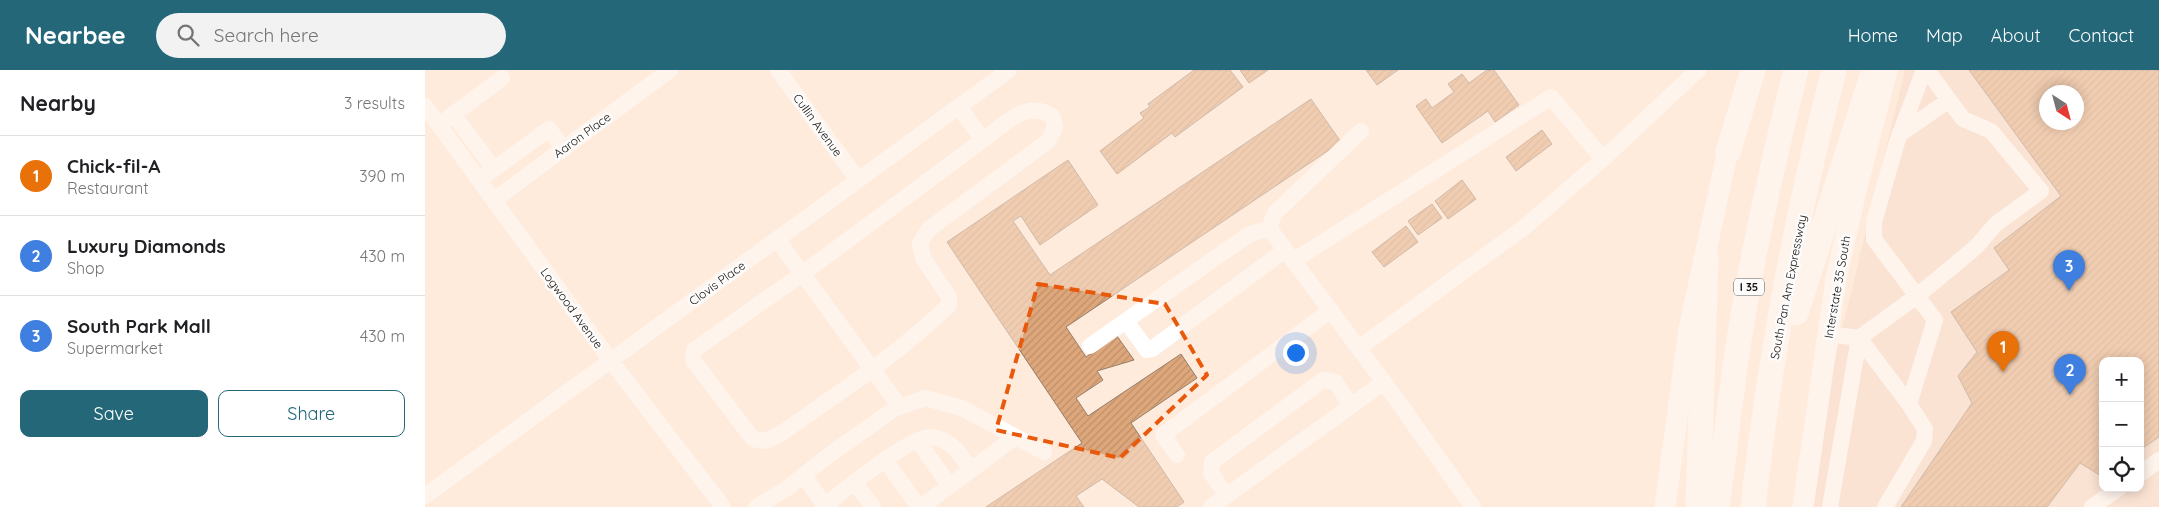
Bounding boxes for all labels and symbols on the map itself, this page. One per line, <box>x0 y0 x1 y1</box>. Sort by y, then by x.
north arrow <box>2039 85 2084 130</box>
street label: Cullin Avenue <box>790 91 846 160</box>
street label: Aaron Place <box>550 109 614 161</box>
street label: South Pan Am Expressway <box>1767 213 1809 361</box>
street label: Interstate 35 South <box>1821 234 1853 340</box>
pin: 3 <box>2053 250 2085 291</box>
street label: Clovis Place <box>686 258 748 308</box>
street label: Logwood Avenue <box>538 265 606 352</box>
road number: I 35 <box>1734 278 1764 296</box>
pin: 1 <box>1987 331 2019 372</box>
your location <box>1283 340 1309 366</box>
pin: 2 <box>2054 354 2086 395</box>

